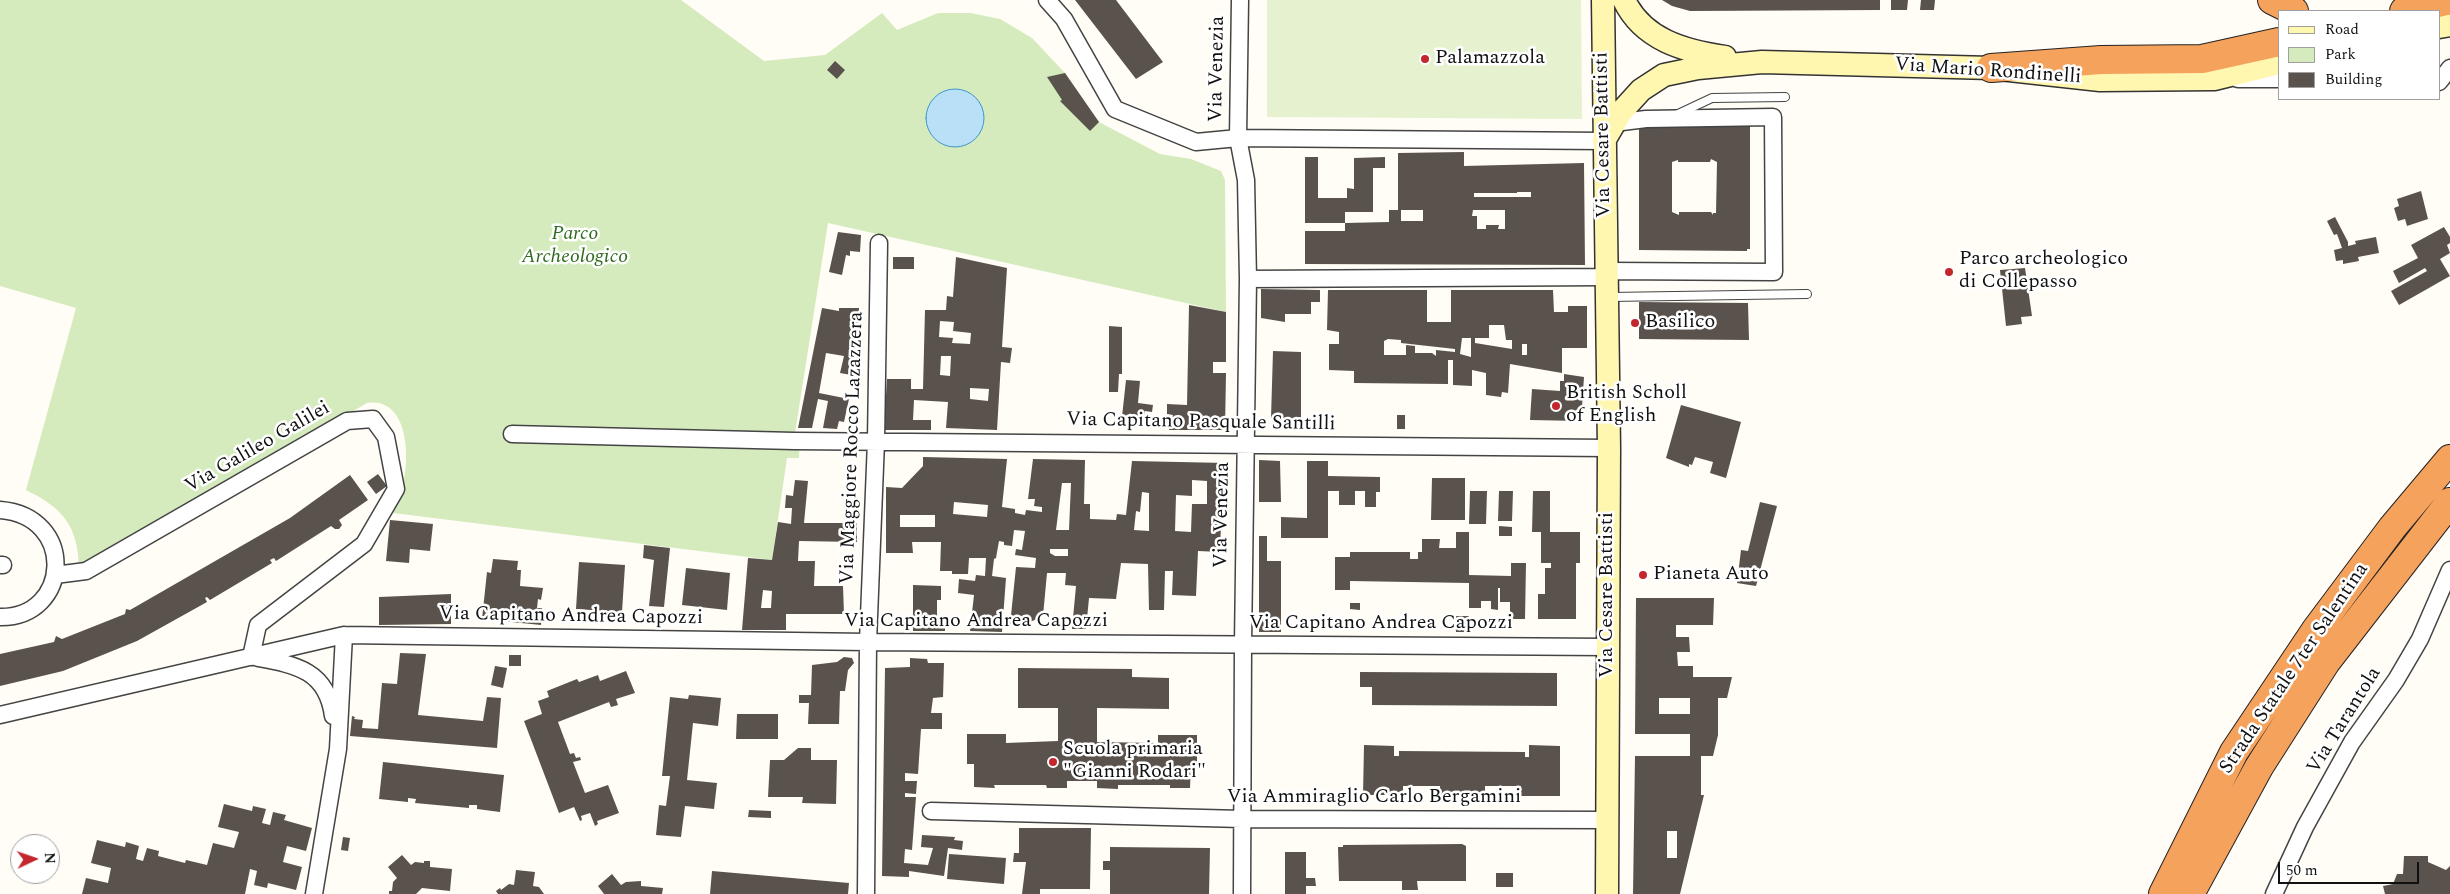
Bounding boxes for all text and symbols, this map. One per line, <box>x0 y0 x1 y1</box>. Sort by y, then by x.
legend <box>2278 10 2440 100</box>
street label: Via Venezia <box>1205 16 1231 122</box>
text: Road <box>2325 18 2359 41</box>
text: Park <box>2325 43 2356 66</box>
place label: Palamazzola <box>1435 47 1545 71</box>
street label: Via Cesare Battisti <box>1591 52 1617 218</box>
marker: Palamazzola <box>1419 53 1431 65</box>
street label: Via Mario Rondinelli <box>1894 53 2082 91</box>
text: Building <box>2325 68 2382 91</box>
park label: Parco Archeologico <box>522 223 628 270</box>
place label: Parco archeologico di Collepasso <box>1959 248 2128 295</box>
marker: Parco archeologico di Collepasso <box>1943 266 1955 278</box>
street label: Via Maggiore Rocco Lazazzera <box>836 311 870 585</box>
place label: Basilico <box>1645 311 1715 335</box>
marker: Basilico <box>1629 317 1641 329</box>
place label: British Scholl of English <box>1566 382 1687 429</box>
street label: Via Galileo Galilei <box>181 397 335 499</box>
marker: British Scholl of English <box>1550 400 1562 412</box>
street label: Via Capitano Pasquale Santilli <box>1066 409 1336 437</box>
street label: Via Venezia <box>1210 462 1236 568</box>
street label: Via Cesare Battisti <box>1596 512 1620 678</box>
street label: Strada Statale 7ter Salentina <box>2215 559 2375 779</box>
place label: Pianeta Auto <box>1653 563 1769 587</box>
marker: Pianeta Auto <box>1637 569 1649 581</box>
street label: Via Capitano Andrea Capozzi <box>439 603 703 631</box>
street label: Via Capitano Andrea Capozzi <box>844 610 1108 634</box>
street label: Via Capitano Andrea Capozzi <box>1249 612 1513 636</box>
street label: Via Tarantola <box>2303 663 2387 779</box>
place label: Scuola primaria "Gianni Rodari" <box>1063 738 1206 785</box>
marker: Scuola primaria "Gianni Rodari" <box>1047 756 1059 768</box>
street label: Via Ammiraglio Carlo Bergamini <box>1227 786 1521 810</box>
north arrow <box>10 834 60 884</box>
text: N <box>39 852 60 865</box>
scale bar <box>2280 852 2421 884</box>
text: 50 m <box>2286 859 2318 882</box>

